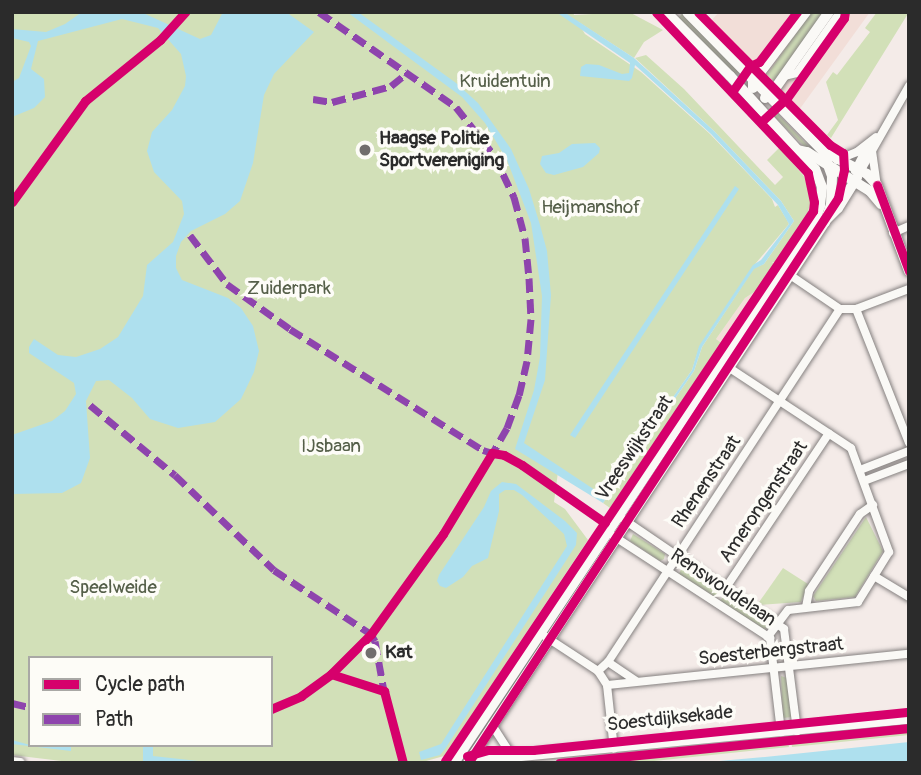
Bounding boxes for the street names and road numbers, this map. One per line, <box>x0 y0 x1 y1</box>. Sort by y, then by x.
street label: Vreeswijkstraat <box>591 391 679 505</box>
street label: Rhenenstraat <box>668 431 746 533</box>
street label: Amerongenstraat <box>715 437 813 567</box>
street label: Renswoudelaan <box>666 544 780 632</box>
street label: Soesterbergstraat <box>697 633 845 671</box>
street label: Soestdijksekade <box>606 701 734 737</box>

